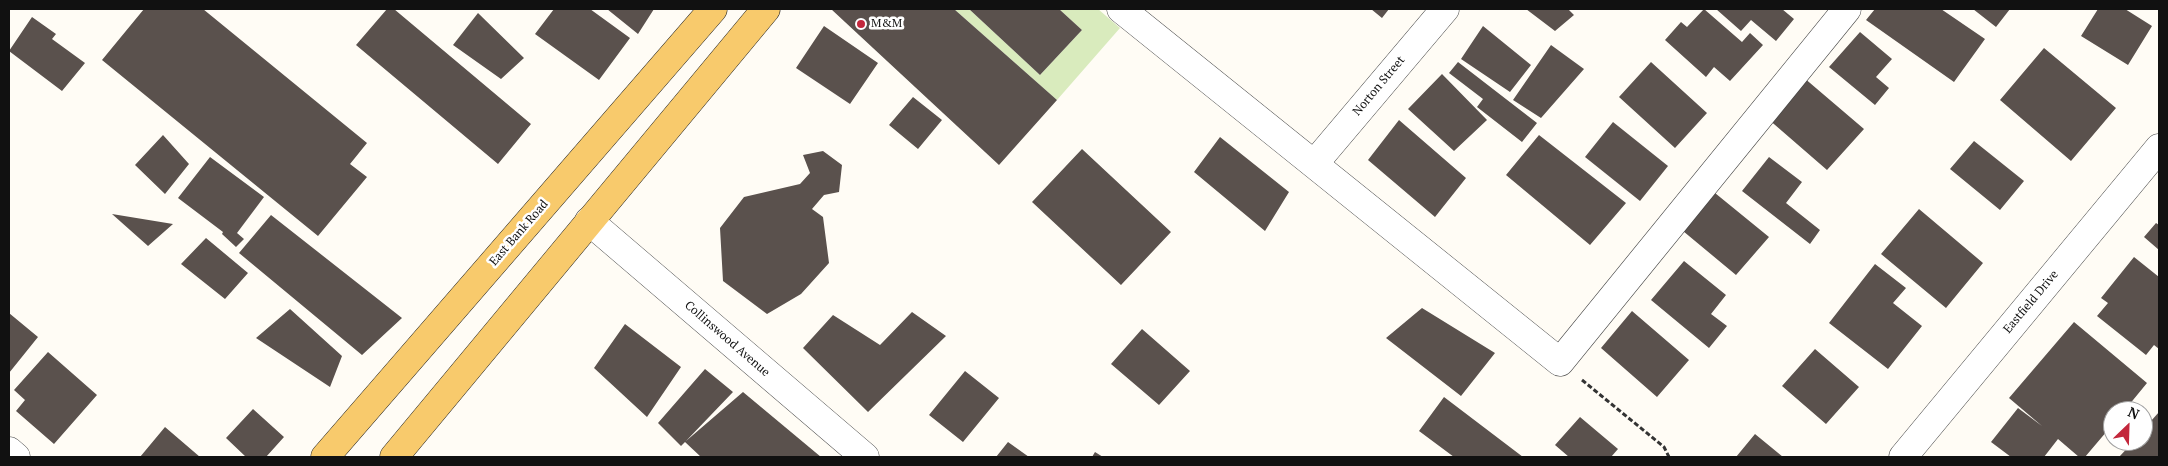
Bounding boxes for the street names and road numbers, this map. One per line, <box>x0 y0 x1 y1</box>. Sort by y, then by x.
street label: Norton Street <box>1350 53 1408 119</box>
street label: East Bank Road <box>487 197 551 269</box>
street label: Eastfield Drive <box>2001 268 2061 336</box>
street label: Collinswood Avenue <box>682 298 772 380</box>

